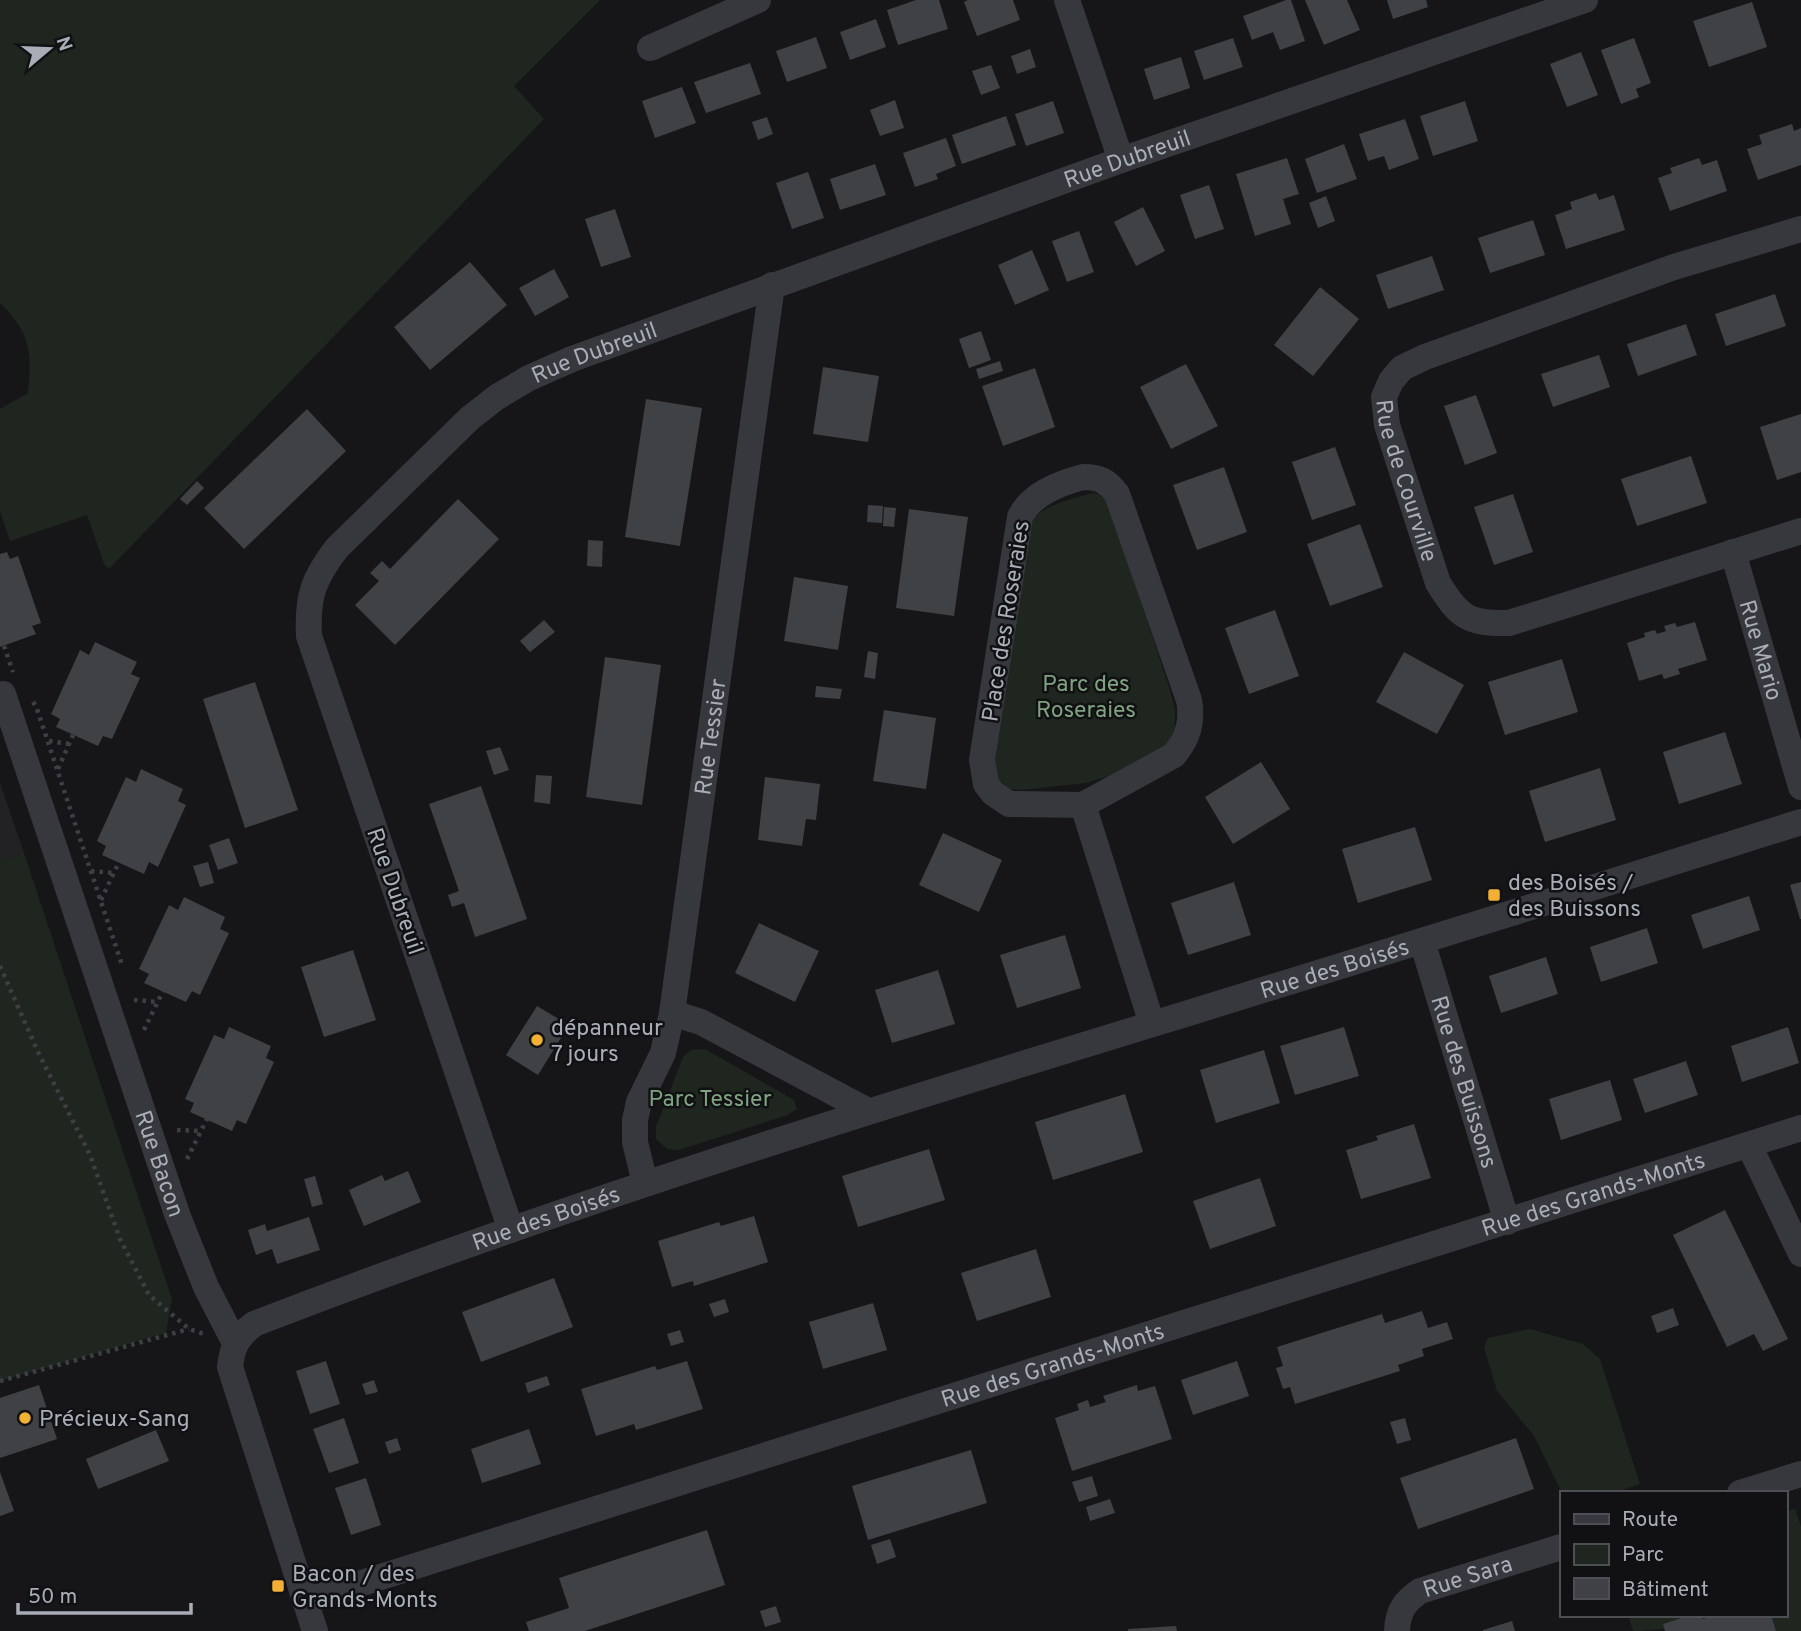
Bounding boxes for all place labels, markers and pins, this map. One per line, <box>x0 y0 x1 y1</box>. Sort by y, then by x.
place label: des Boisés / des Buissons <box>1508 870 1641 925</box>
marker: des Boisés / des Buissons <box>1486 887 1502 903</box>
place label: dépanneur 7 jours <box>551 1015 663 1070</box>
marker: dépanneur 7 jours <box>529 1032 545 1048</box>
place label: Précieux-Sang <box>39 1406 190 1435</box>
marker: Précieux-Sang <box>17 1410 33 1426</box>
place label: Bacon / des Grands-Monts <box>292 1561 438 1616</box>
marker: Bacon / des Grands-Monts <box>270 1578 286 1594</box>

